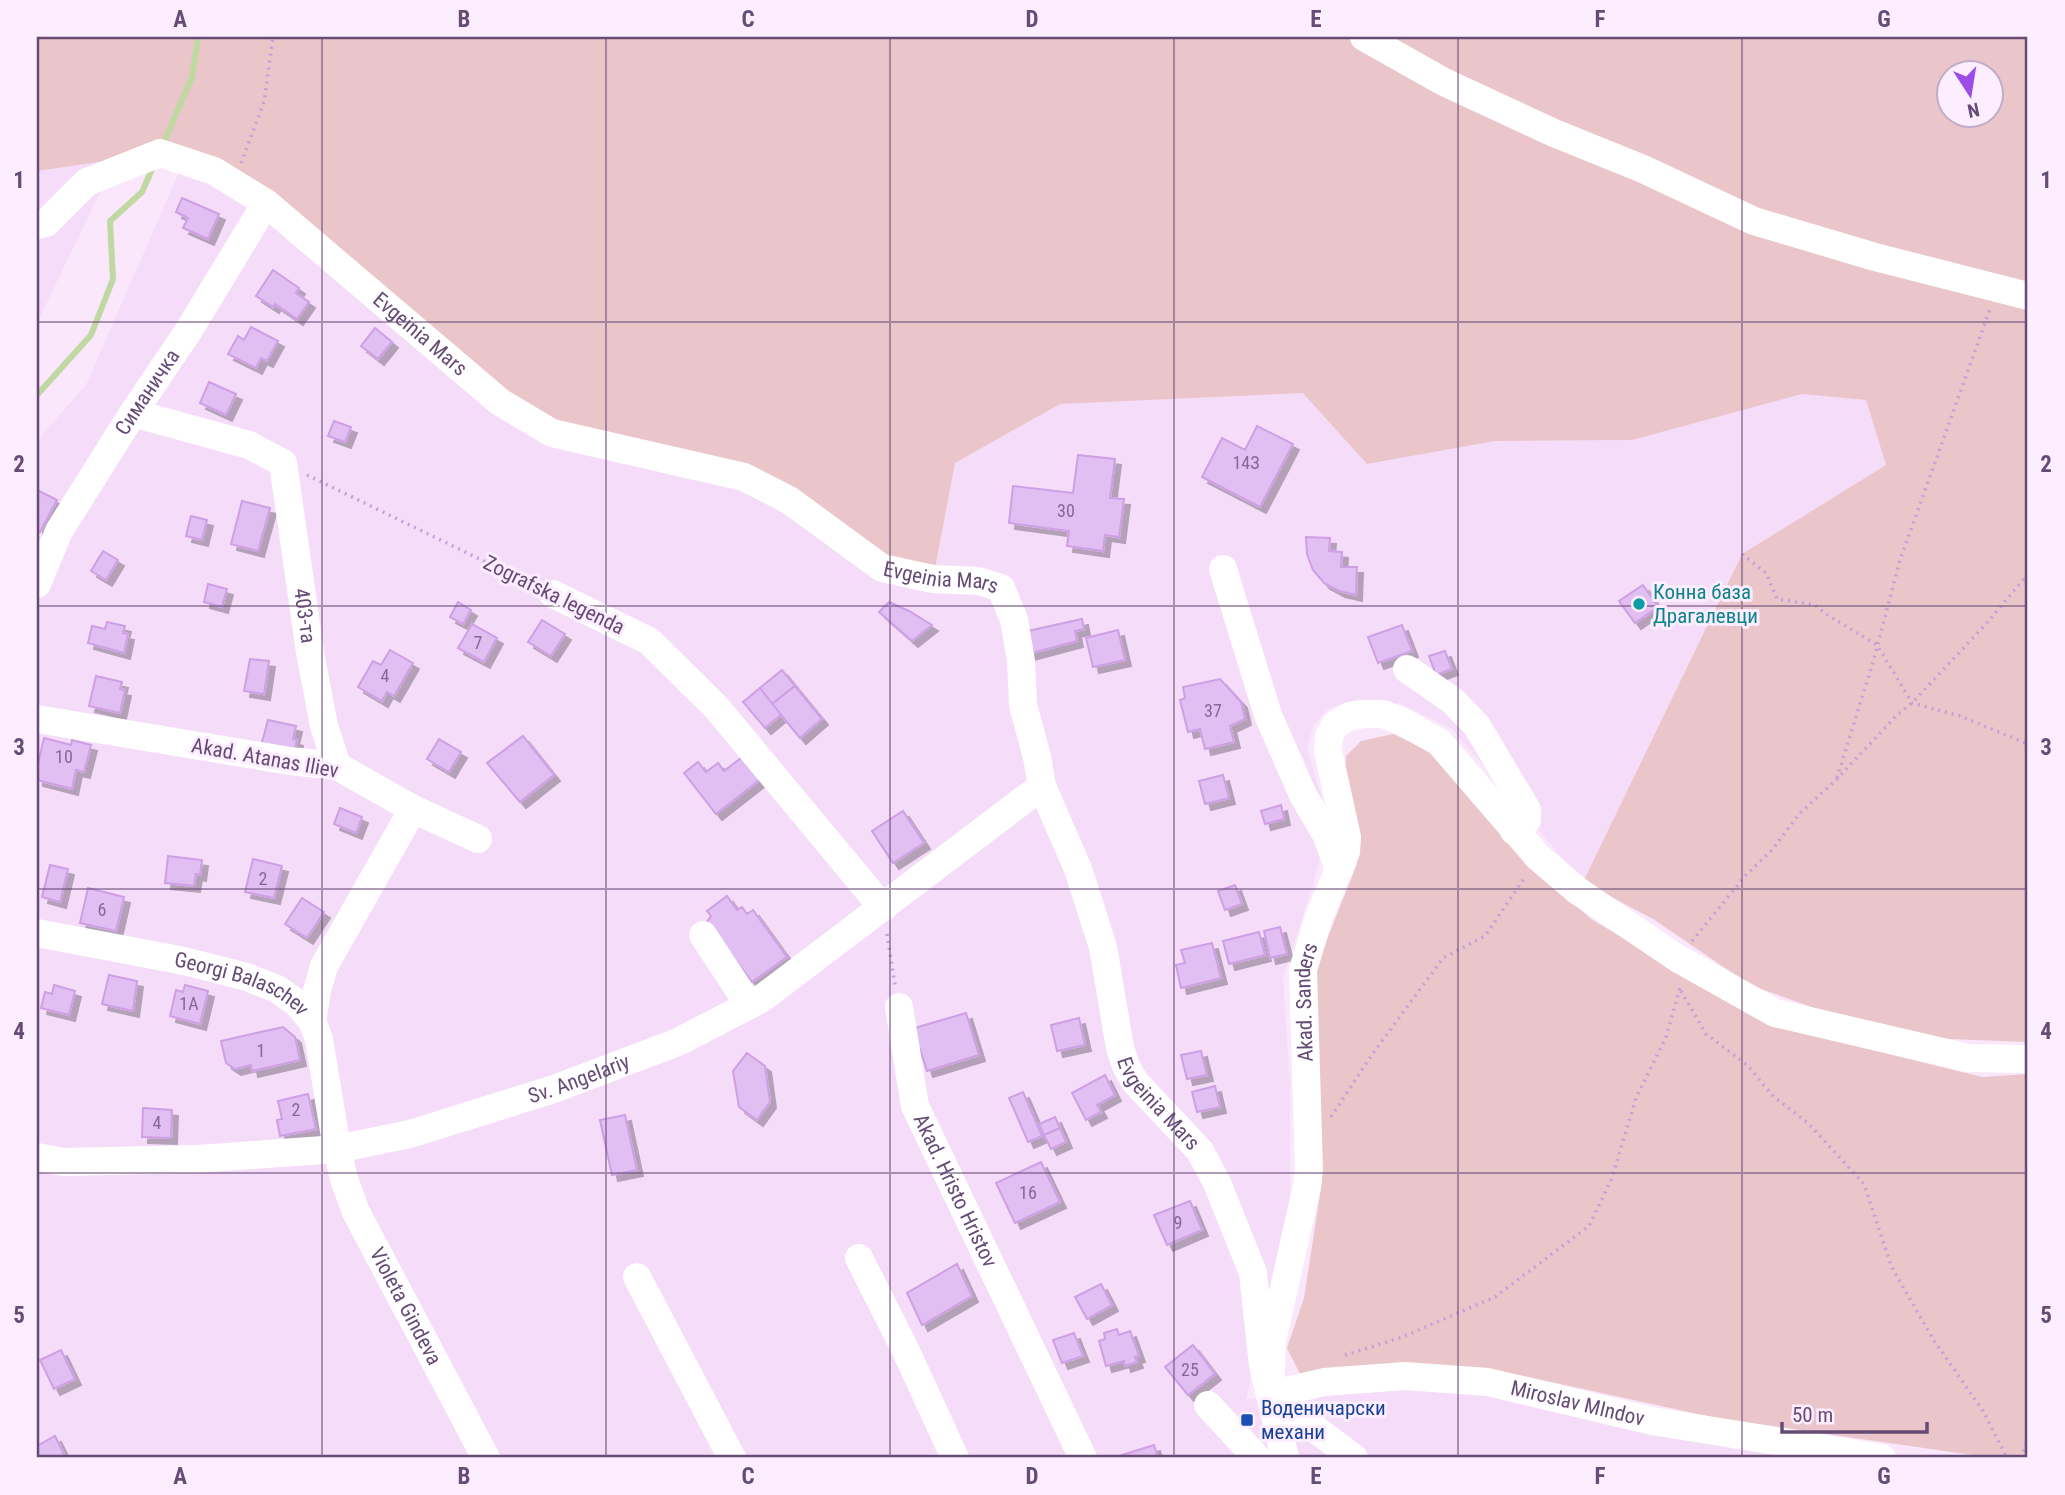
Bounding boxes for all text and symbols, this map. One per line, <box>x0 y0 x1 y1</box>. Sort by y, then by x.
text: A <box>173 6 187 33</box>
text: B <box>458 6 470 33</box>
text: C <box>741 6 755 33</box>
text: D <box>1026 6 1039 33</box>
text: E <box>1310 6 1322 33</box>
text: F <box>1595 6 1606 33</box>
text: G <box>1877 6 1891 33</box>
north arrow <box>1936 60 2006 130</box>
text: N <box>1965 98 1982 123</box>
text: 1 <box>13 167 25 194</box>
text: 1 <box>2040 167 2052 194</box>
street label: Evgeinia Mars <box>368 287 472 381</box>
street label: Симаничка <box>110 345 184 439</box>
text: 2 <box>13 451 25 478</box>
text: 2 <box>2040 451 2052 478</box>
house number: 14З <box>1232 452 1260 473</box>
house number: 30 <box>1057 500 1075 521</box>
street label: Zografska legenda <box>480 551 628 639</box>
street label: Evgeinia Mars <box>881 557 1001 598</box>
place label: Конна база Драгалевци <box>1653 580 1758 628</box>
street label: 403-та <box>289 587 321 645</box>
marker: Конна база Драгалевци <box>1631 596 1647 612</box>
house number: 7 <box>474 632 483 653</box>
house number: 4 <box>381 665 390 686</box>
house number: 37 <box>1204 700 1222 721</box>
street label: Akad. Atanas Iliev <box>190 733 340 783</box>
text: 3 <box>13 734 25 761</box>
text: 3 <box>2040 734 2052 761</box>
house number: 10 <box>55 746 73 767</box>
house number: 2 <box>259 868 268 889</box>
house number: 6 <box>98 899 106 920</box>
street label: Akad. Sanders <box>1291 940 1323 1062</box>
street label: Georgi Balaschev <box>172 947 314 1020</box>
house number: 1А <box>179 993 199 1014</box>
text: 4 <box>13 1018 25 1045</box>
text: 4 <box>2040 1018 2052 1045</box>
house number: 1 <box>257 1040 265 1061</box>
street label: Sv. Angelariy <box>525 1049 633 1108</box>
street label: Evgeinia Mars <box>1112 1054 1205 1155</box>
house number: 2 <box>292 1099 301 1120</box>
street label: Akad. Hristo Hristov <box>909 1110 1002 1271</box>
house number: 4 <box>153 1112 162 1133</box>
house number: 16 <box>1019 1182 1037 1203</box>
house number: 9 <box>1174 1212 1182 1233</box>
street label: Violeta Gindeva <box>365 1243 447 1369</box>
text: 5 <box>13 1302 25 1329</box>
text: 5 <box>2040 1302 2052 1329</box>
house number: 25 <box>1181 1359 1199 1380</box>
street label: Miroslav MIndov <box>1508 1376 1647 1431</box>
scale bar <box>1782 1390 1927 1434</box>
place label: Воденичарски механи <box>1261 1396 1386 1444</box>
text: 50 m <box>1792 1403 1833 1427</box>
marker: Воденичарски механи <box>1239 1412 1255 1428</box>
text: A <box>173 1463 187 1490</box>
text: B <box>458 1463 470 1490</box>
text: C <box>741 1463 755 1490</box>
text: D <box>1026 1463 1039 1490</box>
text: E <box>1310 1463 1322 1490</box>
text: F <box>1595 1463 1606 1490</box>
text: G <box>1877 1463 1891 1490</box>

